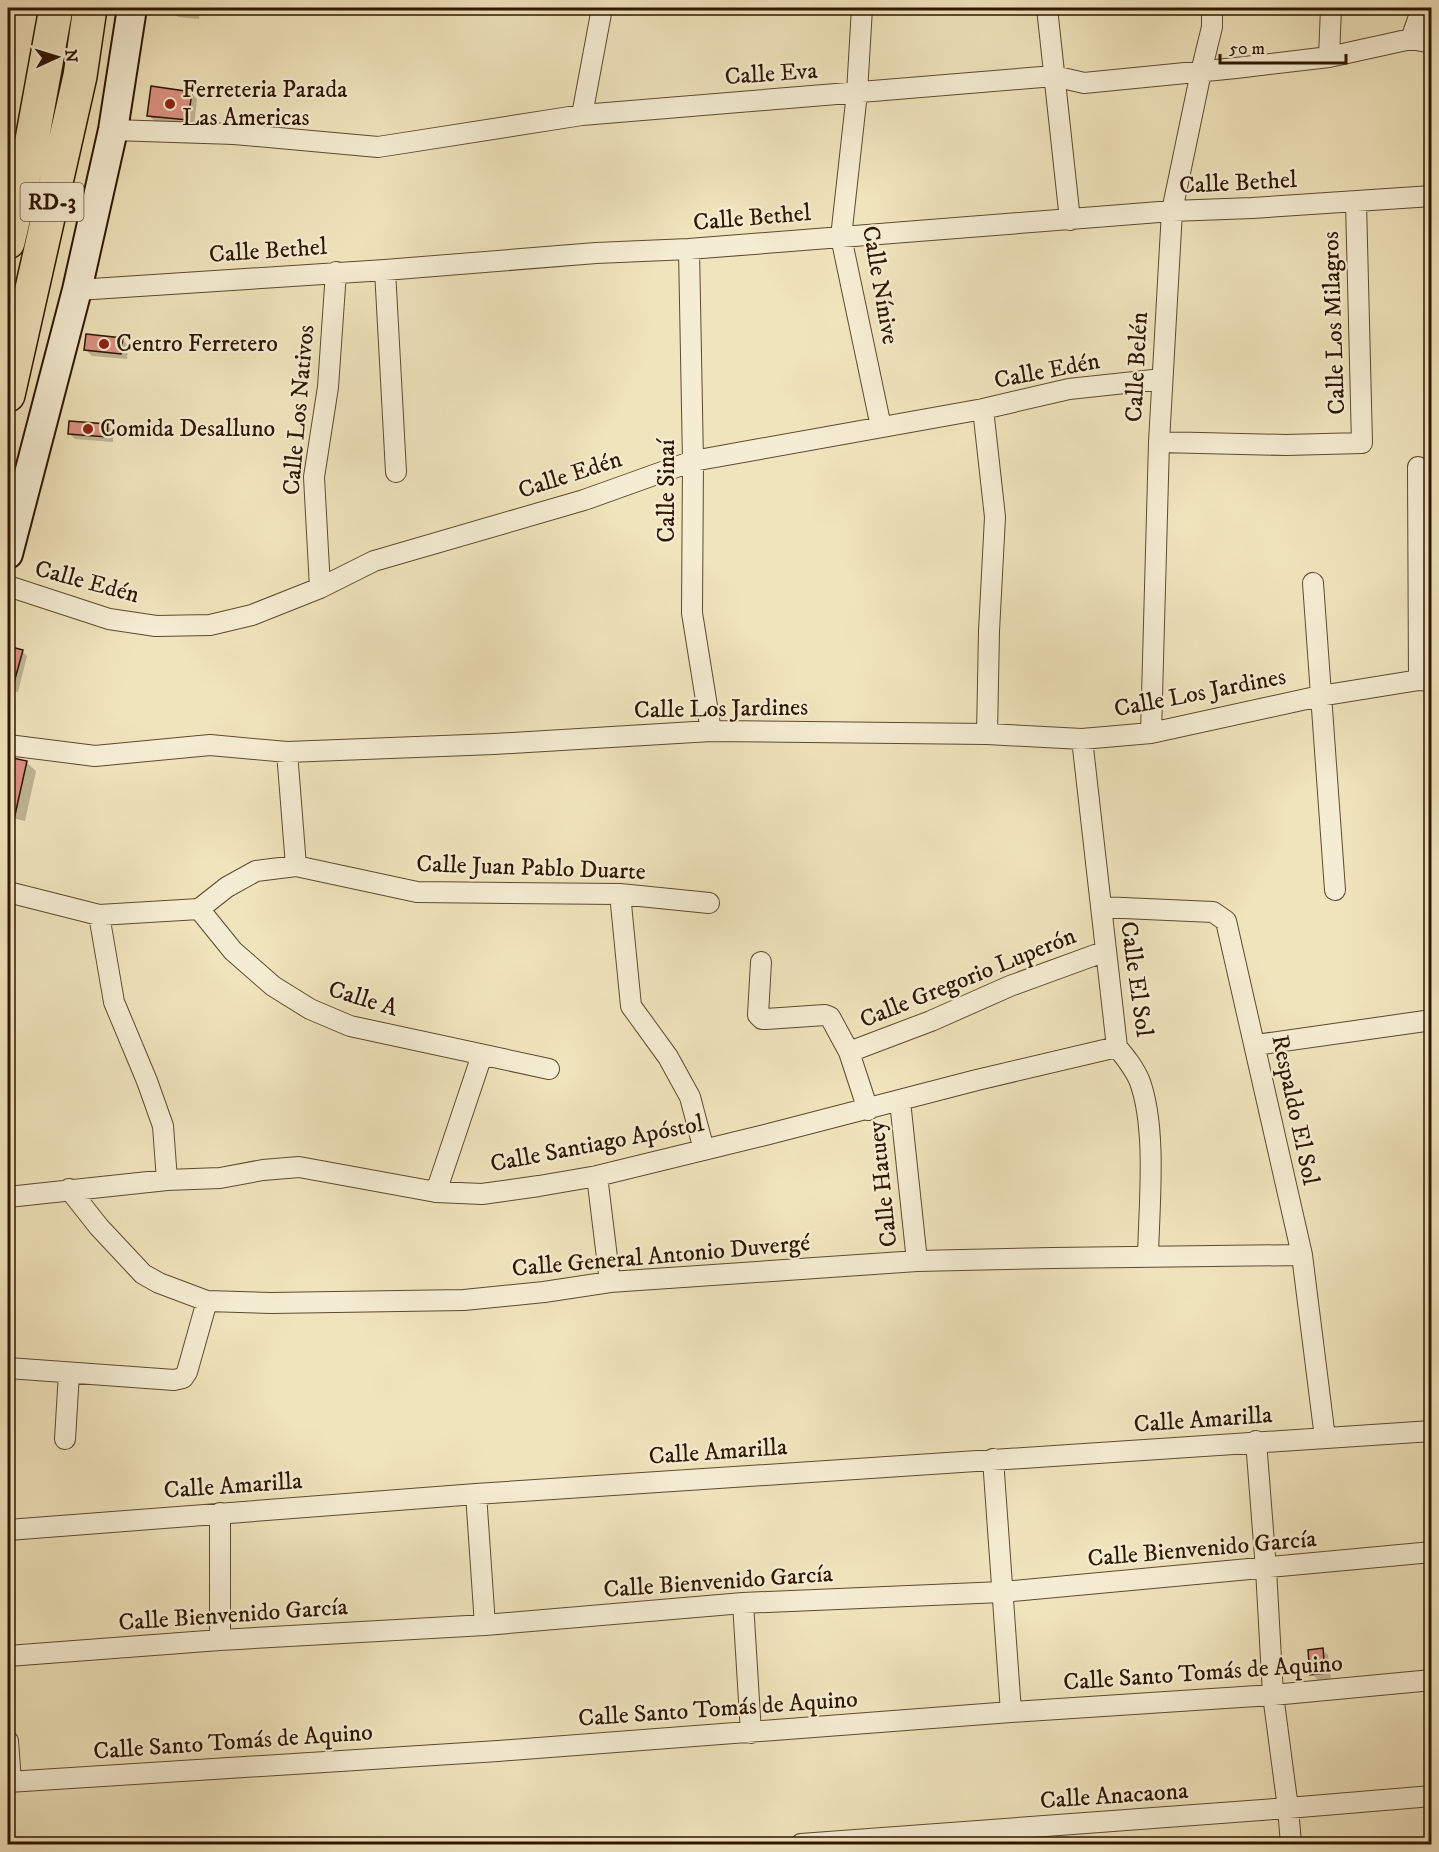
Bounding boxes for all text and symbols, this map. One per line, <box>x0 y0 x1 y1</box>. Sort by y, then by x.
north arrow <box>27 27 87 87</box>
scale bar <box>1220 27 1346 65</box>
text: 50 m <box>1229 38 1265 60</box>
text: N <box>61 49 81 63</box>
street label: Calle Eva <box>724 56 819 92</box>
place label: Ferreteria Parada Las Americas <box>182 75 348 133</box>
marker: Ferreteria Parada Las Americas <box>163 97 177 111</box>
street label: Calle Bethel <box>1178 165 1299 201</box>
road number: RD-3 <box>20 183 84 221</box>
street label: Calle Bethel <box>692 198 813 238</box>
street label: Calle Nínive <box>855 223 905 347</box>
street label: Calle Los Milagros <box>1316 231 1352 415</box>
street label: Calle Bethel <box>208 232 329 270</box>
street label: Calle Belén <box>1119 311 1155 423</box>
street label: Calle Los Nativos <box>277 323 321 497</box>
place label: Centro Ferretero <box>116 329 278 359</box>
marker: Centro Ferretero <box>97 337 111 351</box>
street label: Calle Edén <box>992 346 1103 396</box>
place label: Comida Desalluno <box>100 414 275 444</box>
marker: Comida Desalluno <box>81 422 95 436</box>
street label: Calle Sinaí <box>652 438 682 543</box>
street label: Calle Edén <box>514 444 626 506</box>
street label: Calle Edén <box>31 554 143 610</box>
street label: Calle Los Jardines <box>1112 662 1288 724</box>
street label: Calle Los Jardines <box>634 692 808 726</box>
street label: Calle Juan Pablo Duarte <box>416 849 646 887</box>
street label: Calle El Sol <box>1113 919 1159 1039</box>
street label: Calle Gregorio Luperón <box>856 921 1081 1035</box>
street label: Calle A <box>325 974 402 1024</box>
street label: Respaldo El Sol <box>1264 1032 1326 1189</box>
street label: Calle Santiago Apóstol <box>488 1108 707 1179</box>
street label: Calle Hatuey <box>861 1119 905 1248</box>
street label: Calle General Antonio Duvergé <box>511 1228 811 1284</box>
street label: Calle Amarilla <box>1133 1400 1274 1440</box>
street label: Calle Amarilla <box>648 1432 789 1472</box>
street label: Calle Amarilla <box>163 1466 304 1506</box>
street label: Calle Bienvenido García <box>1086 1524 1319 1574</box>
street label: Calle Bienvenido García <box>602 1559 834 1605</box>
street label: Calle Bienvenido García <box>117 1592 349 1638</box>
street label: Calle Santo Tomás de Aquino <box>1062 1648 1344 1698</box>
street label: Calle Santo Tomás de Aquino <box>577 1684 859 1734</box>
street label: Calle Santo Tomás de Aquino <box>92 1717 374 1767</box>
street label: Calle Anacaona <box>1039 1776 1190 1816</box>

